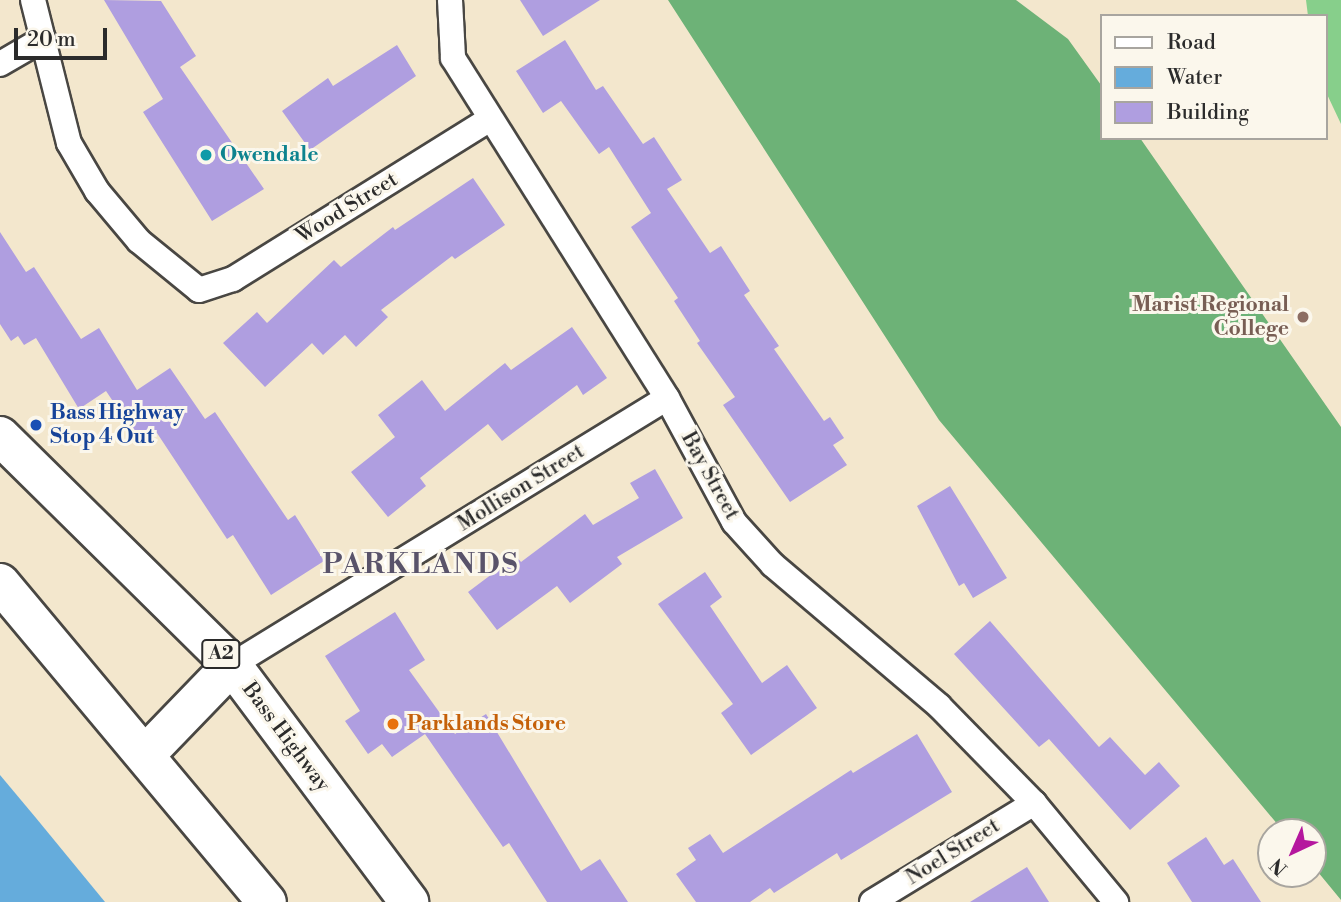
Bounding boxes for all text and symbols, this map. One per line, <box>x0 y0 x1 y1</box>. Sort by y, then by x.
scale bar <box>18 14 110 58</box>
legend <box>1100 14 1327 140</box>
text: 20 m <box>27 27 76 53</box>
text: Road <box>1167 30 1216 56</box>
text: Water <box>1167 65 1222 91</box>
text: Building <box>1167 100 1249 126</box>
place label: Owendale <box>220 142 318 168</box>
marker: Owendale <box>198 147 214 163</box>
street label: Wood Street <box>292 167 402 249</box>
place label: Marist Regional College <box>1132 292 1289 342</box>
marker: Marist Regional College <box>1295 309 1311 325</box>
place label: Bass Highway Stop 4 Out <box>50 400 184 450</box>
marker: Bass Highway Stop 4 Out <box>28 417 44 433</box>
street label: Bay Street <box>676 428 744 524</box>
street label: Mollison Street <box>453 439 589 537</box>
district label: PARKLANDS <box>324 548 518 582</box>
road number: A2 <box>200 638 242 670</box>
street label: Bass Highway <box>237 677 335 797</box>
place label: Parklands Store <box>407 711 566 737</box>
marker: Parklands Store <box>385 716 401 732</box>
street label: Noel Street <box>902 813 1004 891</box>
north arrow <box>1257 818 1327 888</box>
text: N <box>1265 853 1293 881</box>

